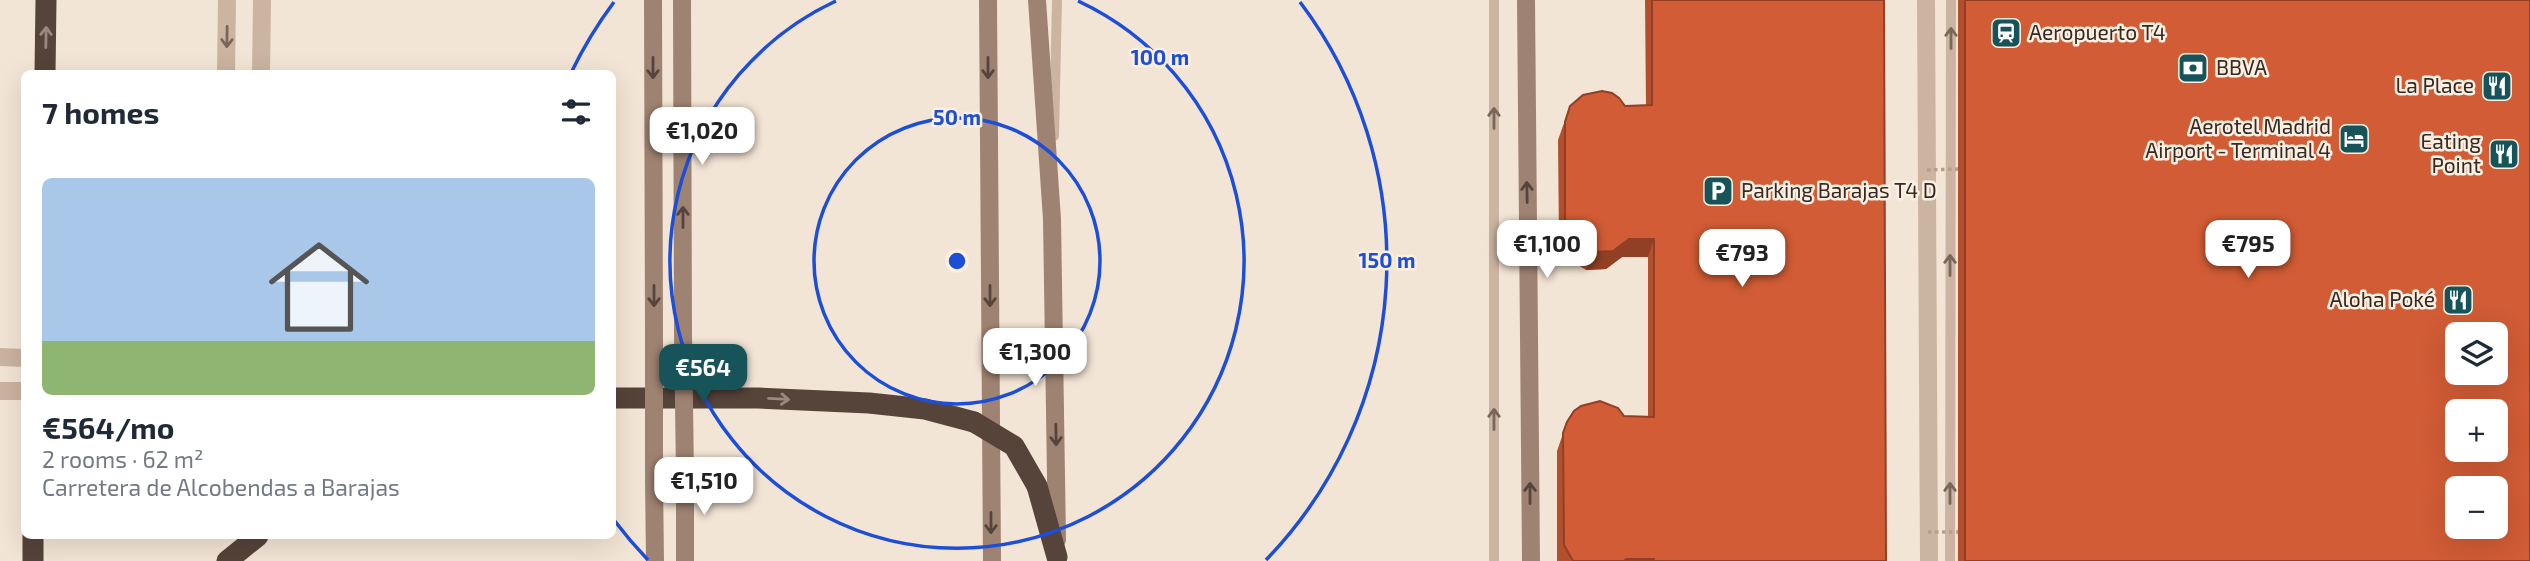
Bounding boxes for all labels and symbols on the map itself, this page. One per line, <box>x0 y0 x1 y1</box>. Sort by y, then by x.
station icon: Aeropuerto T4 <box>1989 16 2023 50</box>
place label: Aeropuerto T4 <box>2029 19 2166 44</box>
one-way arrow <box>220 25 233 48</box>
one-way arrow <box>39 26 52 49</box>
one-way arrow <box>1944 27 1958 50</box>
text: 100 m <box>1131 44 1189 69</box>
bank icon: BBVA <box>2176 51 2210 85</box>
place label: BBVA <box>2216 54 2267 79</box>
one-way arrow <box>646 56 660 79</box>
one-way arrow <box>981 56 995 79</box>
restaurant icon: La Place <box>2480 69 2514 103</box>
place label: La Place <box>2395 72 2474 97</box>
text: 50 m <box>933 104 981 129</box>
one-way arrow <box>1487 107 1501 130</box>
pin: €1,020 <box>645 108 759 167</box>
place label: Aerotel Madrid Airport - Terminal 4 <box>2145 113 2331 162</box>
hotel icon: Aerotel Madrid Airport - Terminal 4 <box>2337 122 2371 156</box>
place label: Eating Point <box>2421 128 2481 177</box>
restaurant icon: Eating Point <box>2487 137 2521 171</box>
parking icon: Parking Barajas T4 D <box>1701 174 1735 208</box>
place label: Parking Barajas T4 D <box>1741 177 1937 203</box>
one-way arrow <box>1520 181 1534 204</box>
one-way arrow <box>676 205 690 228</box>
pin: €1,100 <box>1490 220 1604 280</box>
pin: €795 <box>2207 220 2289 280</box>
pin: €793 <box>1701 230 1783 289</box>
text: 150 m <box>1359 247 1415 272</box>
centre of rings <box>945 249 969 273</box>
one-way arrow <box>1943 254 1957 277</box>
restaurant icon: Aloha Poké <box>2441 283 2475 317</box>
one-way arrow <box>647 284 661 307</box>
one-way arrow <box>983 284 997 307</box>
place label: Aloha Poké <box>2330 286 2435 311</box>
pin: €1,300 <box>978 328 1092 388</box>
pin: €564 <box>662 344 744 404</box>
one-way arrow <box>767 392 790 405</box>
one-way arrow <box>1487 408 1501 431</box>
one-way arrow <box>1049 423 1062 446</box>
pin: €1,510 <box>647 458 761 517</box>
one-way arrow <box>1523 482 1537 505</box>
one-way arrow <box>1943 482 1957 505</box>
one-way arrow <box>984 511 998 534</box>

